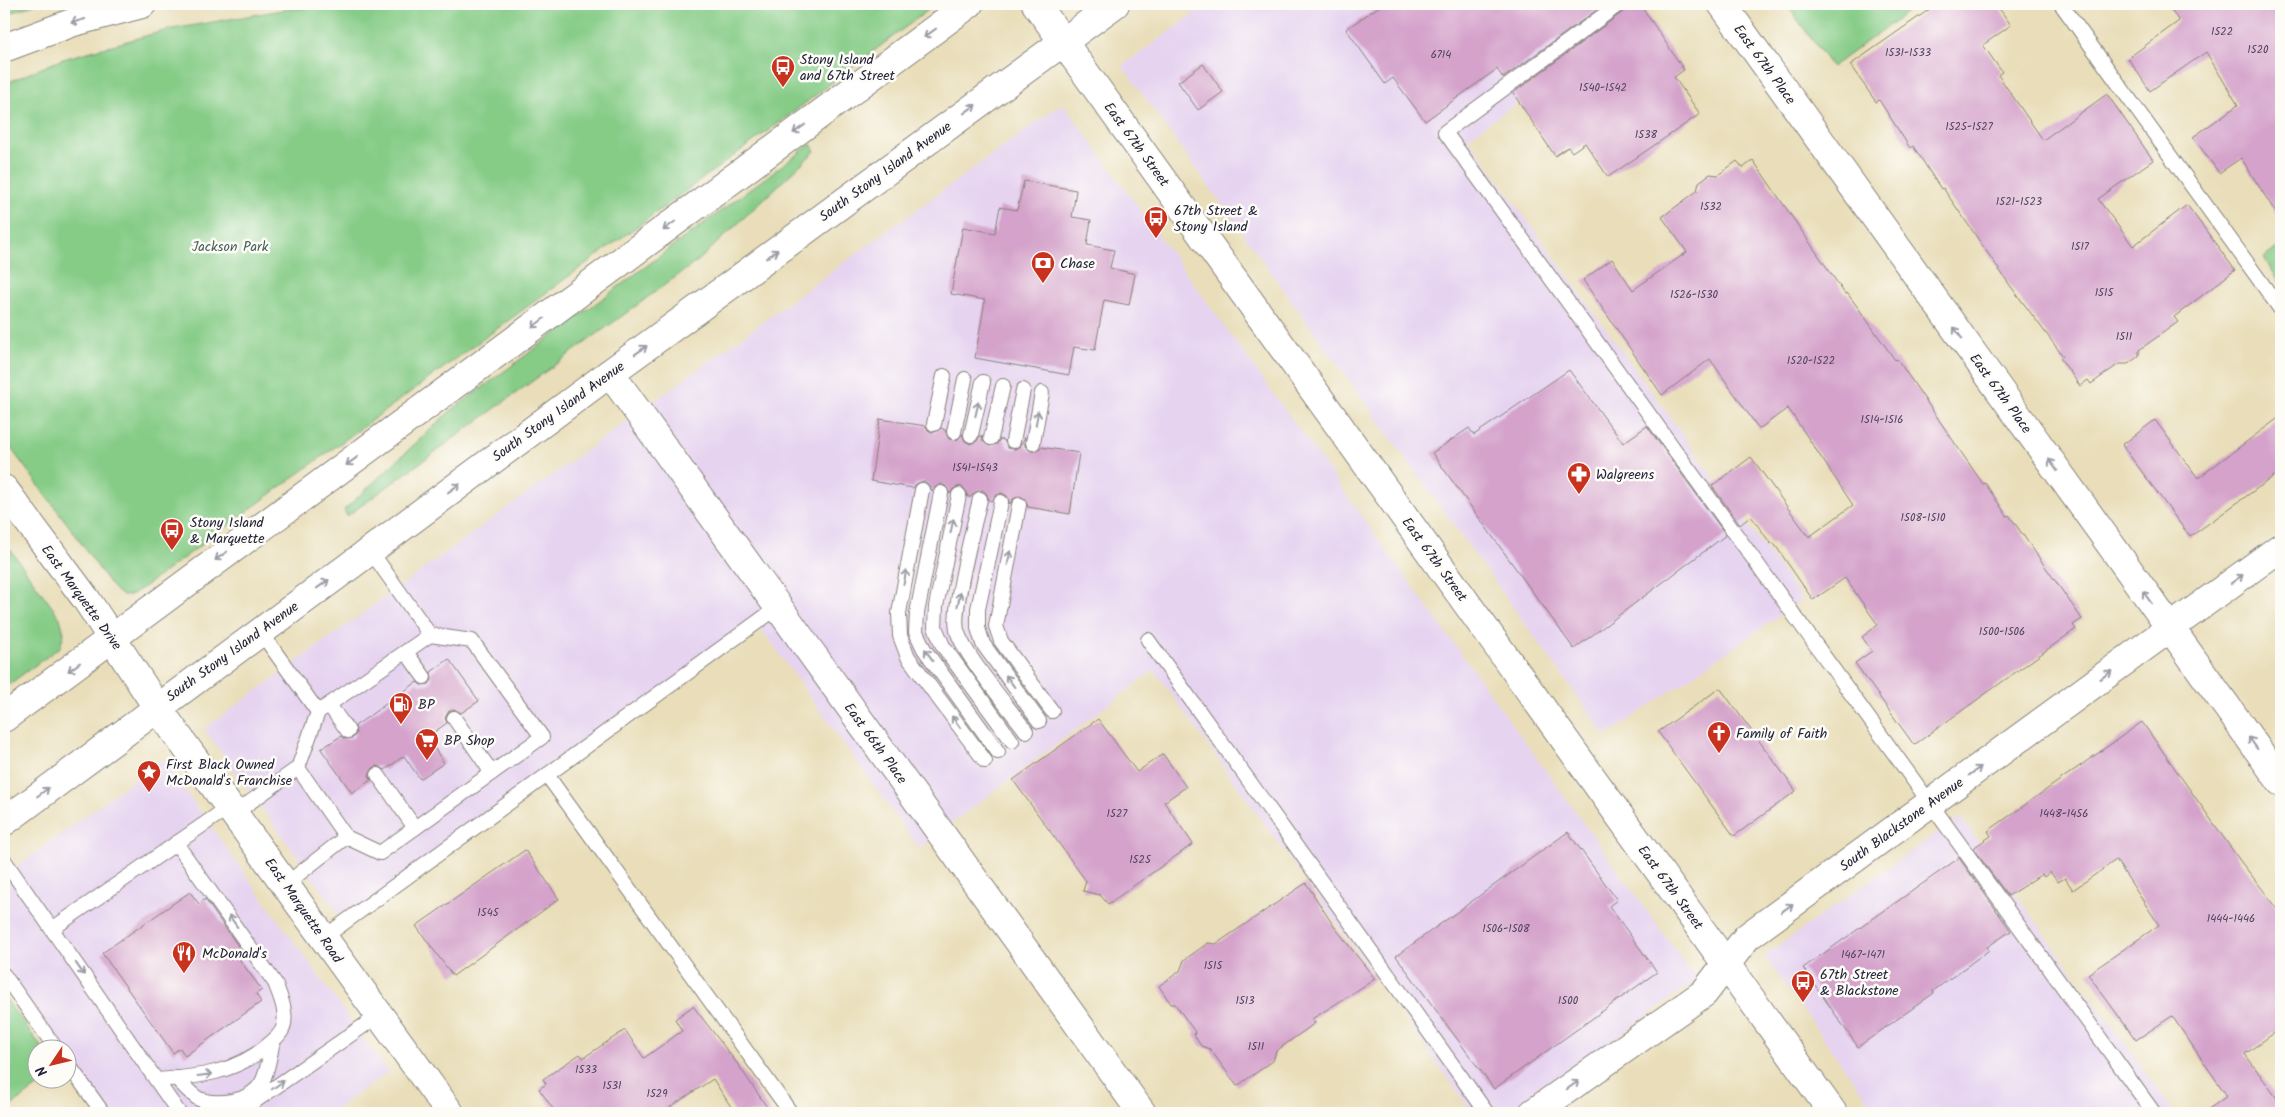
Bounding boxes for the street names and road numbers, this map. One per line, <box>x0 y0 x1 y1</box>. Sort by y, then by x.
street label: East 67th Place <box>1727 20 1801 110</box>
street label: East 67th Street <box>1098 98 1175 192</box>
street label: South Stony Island Avenue <box>815 116 957 228</box>
street label: East 67th Place <box>1963 349 2037 439</box>
street label: South Stony Island Avenue <box>488 356 630 468</box>
street label: East 67th Street <box>1396 513 1473 607</box>
street label: East Marquette Drive <box>35 540 127 655</box>
street label: South Stony Island Avenue <box>162 596 304 708</box>
street label: East 66th Place <box>838 698 913 789</box>
street label: South Blackstone Avenue <box>1835 772 1969 878</box>
street label: East 67th Street <box>1632 841 1709 935</box>
street label: East Marquette Road <box>258 853 348 969</box>

